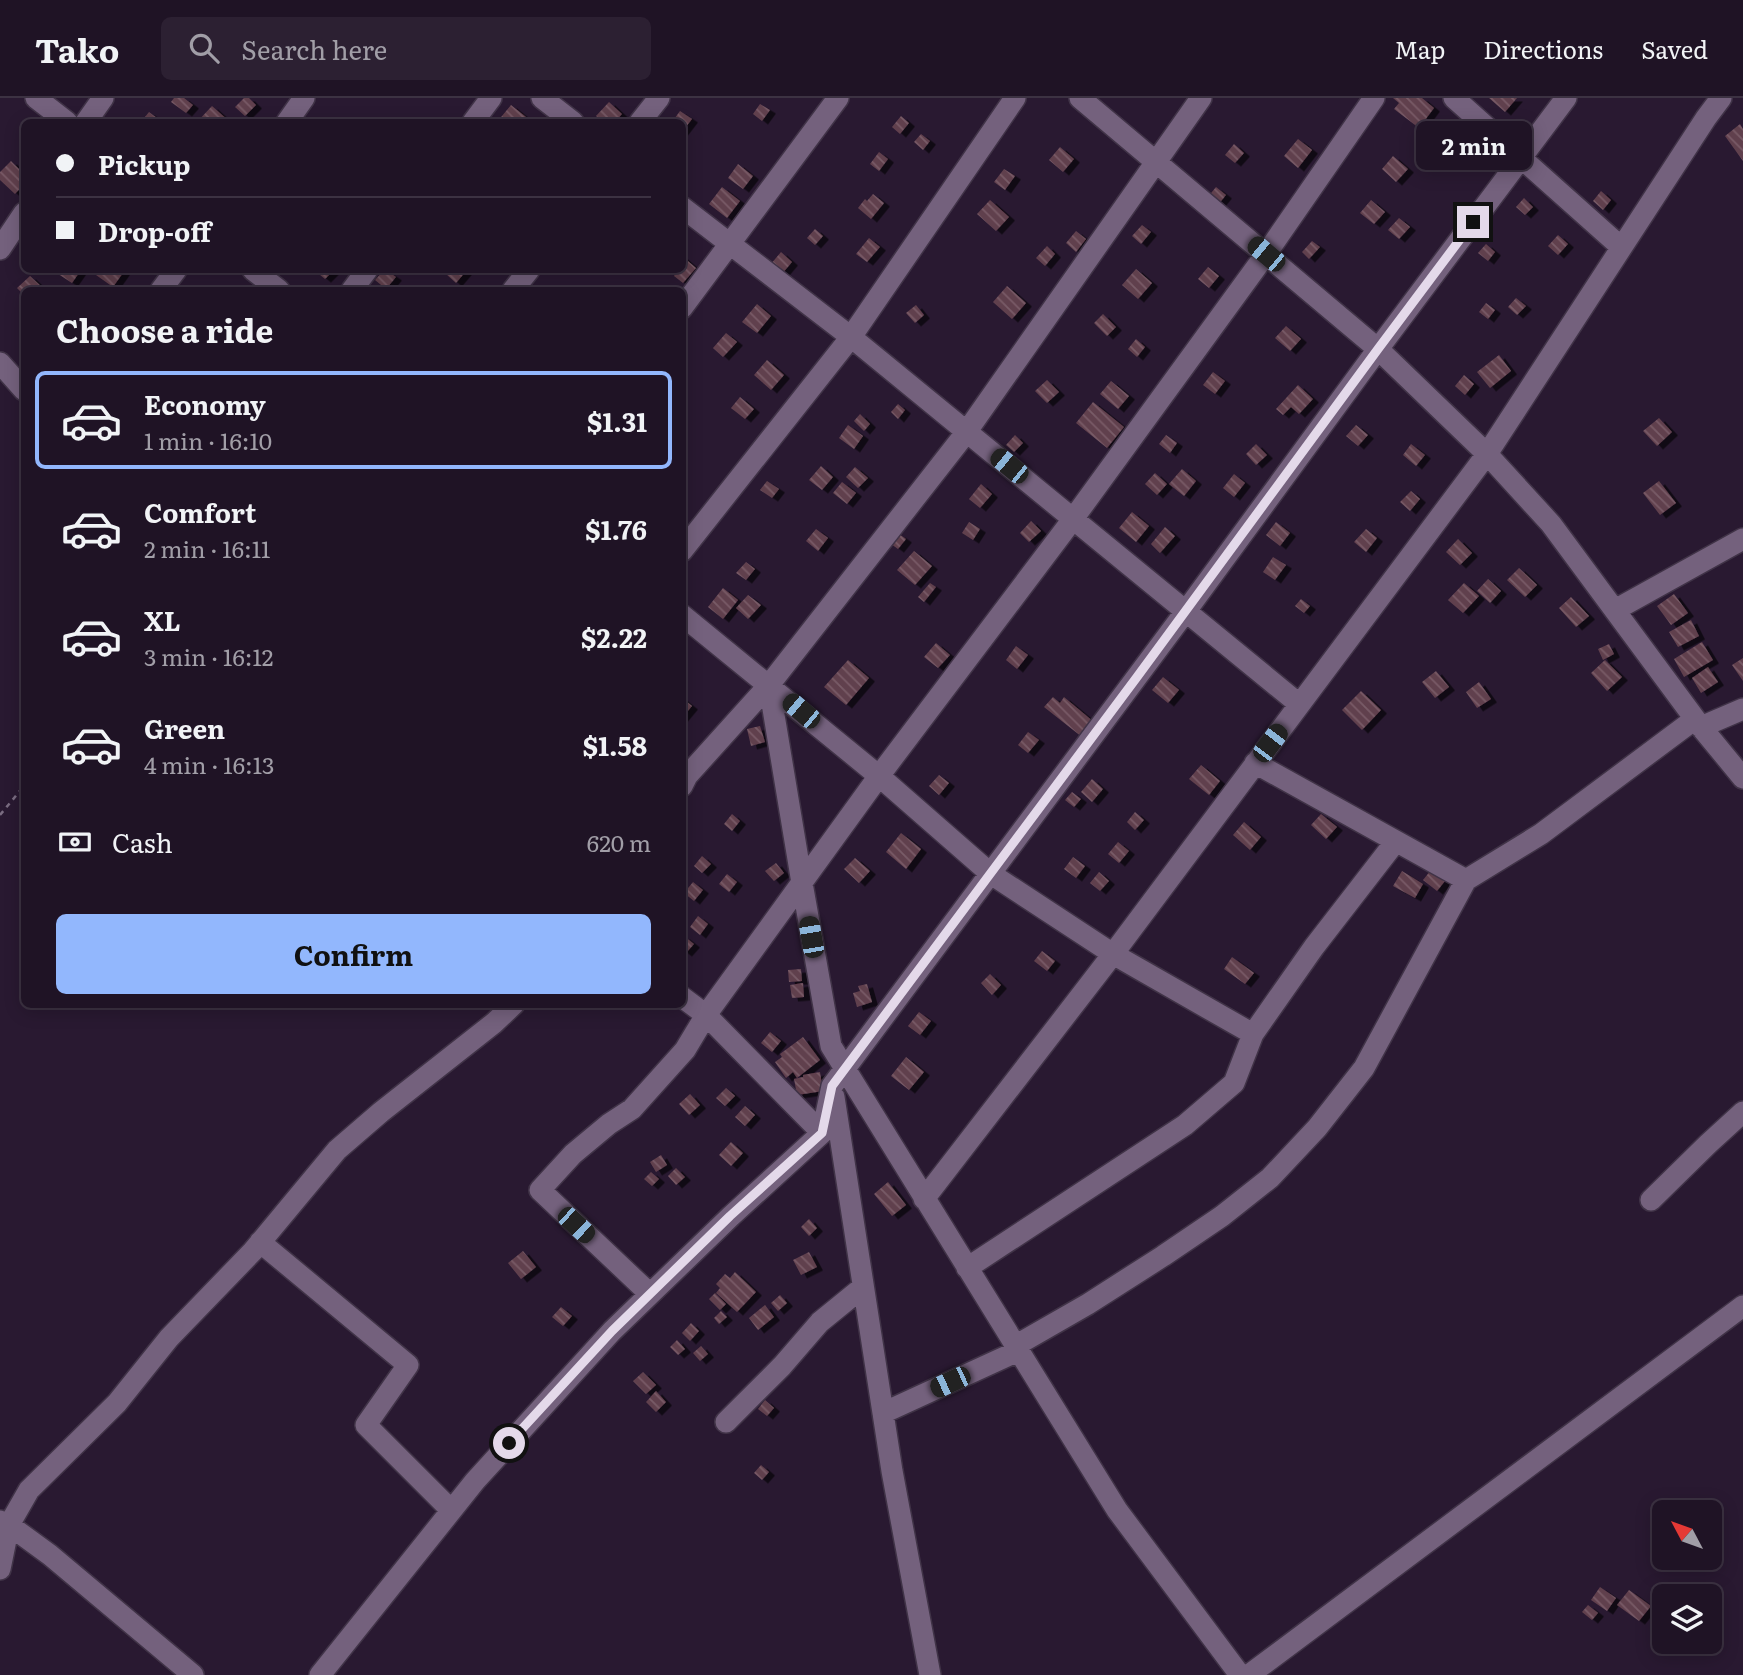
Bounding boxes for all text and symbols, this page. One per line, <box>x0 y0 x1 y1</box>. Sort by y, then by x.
search box <box>161 17 651 80</box>
text: Tako <box>35 24 119 73</box>
icon: search <box>185 29 223 67</box>
text: Search here <box>241 29 387 68</box>
text: Map <box>1394 31 1445 66</box>
text: Directions <box>1483 31 1603 66</box>
text: Saved <box>1641 31 1708 66</box>
callout: 2 min <box>1415 121 1531 170</box>
text: 2 min <box>1442 128 1506 162</box>
text: Pickup <box>98 144 190 183</box>
route end <box>1457 206 1489 238</box>
text: Drop-off <box>98 211 211 250</box>
car <box>1244 232 1289 276</box>
text: Choose a ride <box>56 305 273 353</box>
text: Economy <box>144 384 266 423</box>
icon: car <box>60 389 123 452</box>
text: $1.31 <box>587 401 647 440</box>
text: 1 min · 16:10 <box>144 423 272 457</box>
car <box>987 445 1032 487</box>
text: Comfort <box>144 492 256 531</box>
icon: car <box>60 497 123 560</box>
text: $1.76 <box>585 509 647 548</box>
text: 2 min · 16:11 <box>144 531 270 565</box>
text: XL <box>144 600 181 639</box>
icon: car <box>60 605 123 668</box>
text: $2.22 <box>581 617 647 656</box>
text: 3 min · 16:12 <box>144 639 274 673</box>
car <box>779 689 824 733</box>
text: Green <box>144 708 225 747</box>
icon: car <box>60 713 123 776</box>
car <box>1249 720 1292 766</box>
text: $1.58 <box>583 725 647 764</box>
text: 4 min · 16:13 <box>144 747 275 781</box>
text: Cash <box>112 822 173 861</box>
icon: cash <box>56 823 94 861</box>
text: 620 m <box>587 825 651 859</box>
button: Confirm <box>56 914 651 994</box>
car <box>798 914 825 960</box>
car <box>554 1203 599 1247</box>
car <box>927 1364 974 1400</box>
route start <box>493 1427 525 1459</box>
north arrow <box>1652 1500 1722 1570</box>
map controls <box>1652 1500 1722 1654</box>
button: layers <box>1652 1584 1722 1654</box>

